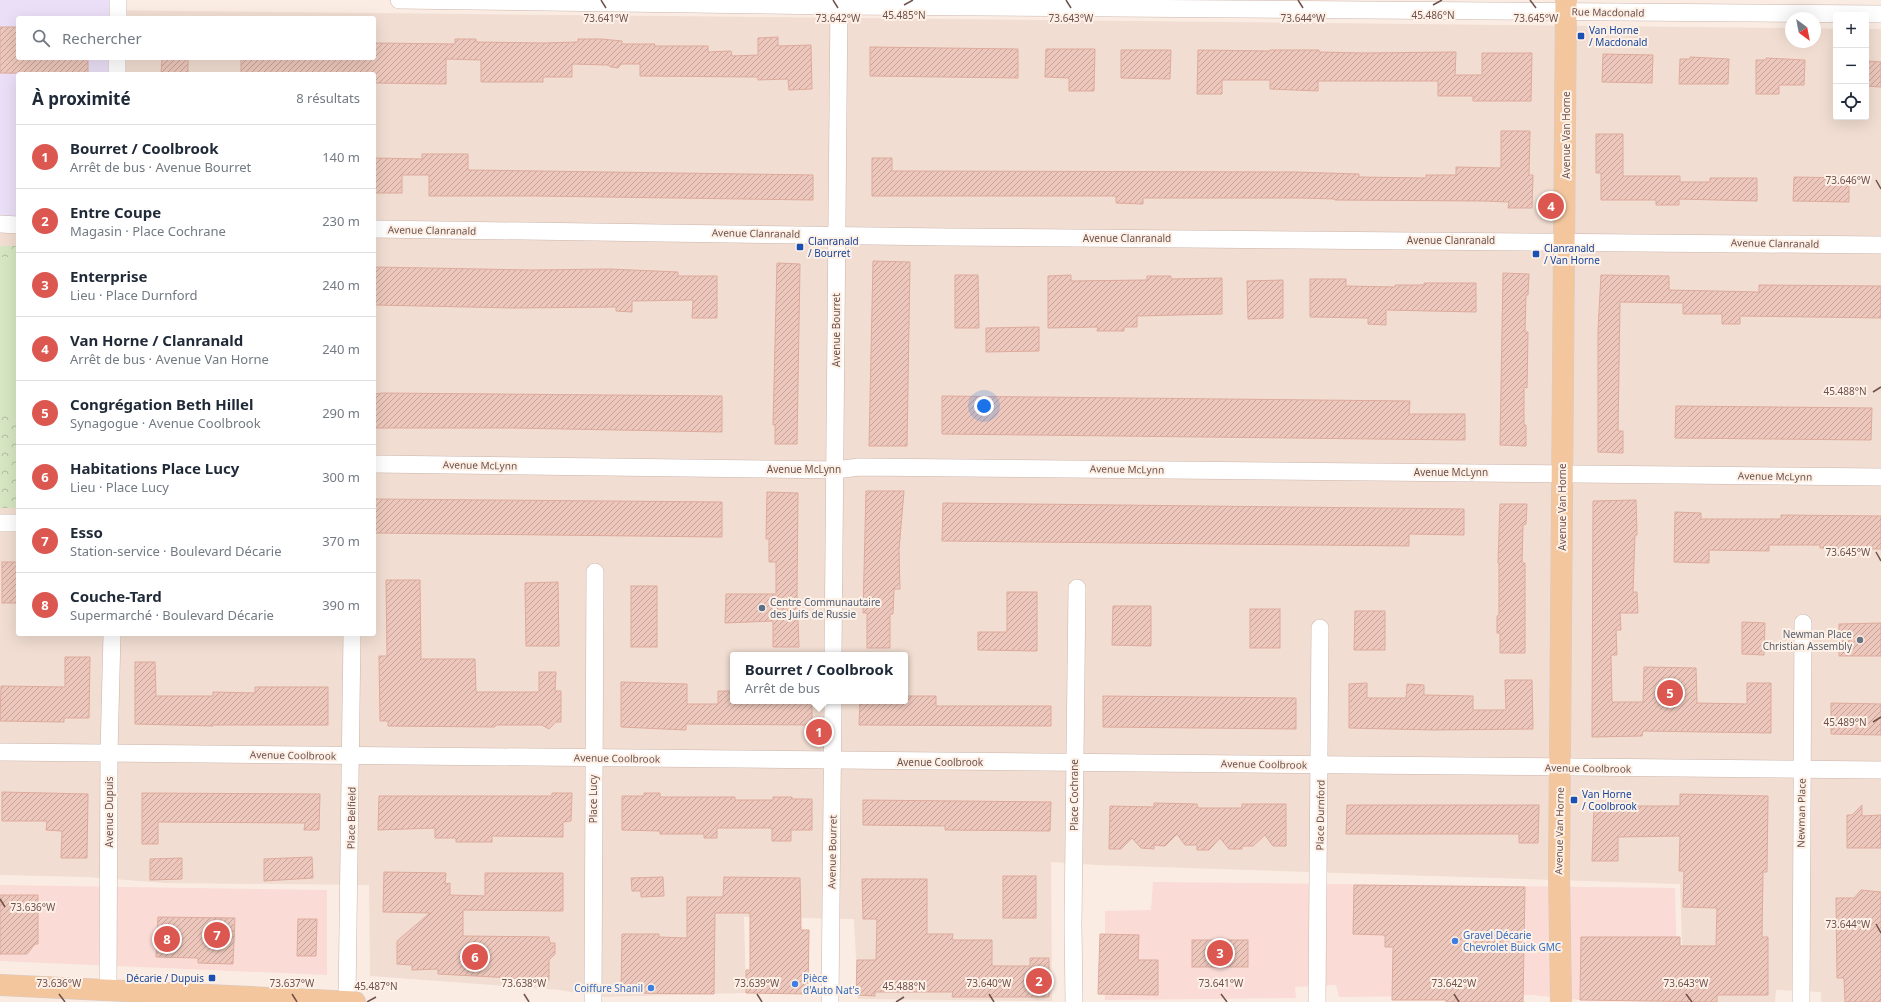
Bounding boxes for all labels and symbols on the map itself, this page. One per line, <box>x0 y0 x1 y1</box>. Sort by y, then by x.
street label: Rue Macdonald <box>1571 4 1645 20</box>
text: 45.485°N <box>882 8 926 22</box>
text: 45.486°N <box>1411 8 1455 22</box>
text: 73.641°W <box>584 11 629 25</box>
text: 73.642°W <box>816 11 861 25</box>
text: 73.643°W <box>1049 11 1094 25</box>
text: 73.644°W <box>1281 11 1326 25</box>
text: 73.645°W <box>1514 11 1559 25</box>
north arrow <box>1785 12 1821 48</box>
place label: Van Horne / Macdonald <box>1589 23 1648 49</box>
marker: Van Horne / Macdonald <box>1576 31 1586 41</box>
street label: Avenue Van Horne <box>1559 91 1573 179</box>
text: 73.646°W <box>1826 173 1871 187</box>
pin: 4 <box>1538 191 1564 221</box>
street label: Avenue Clanranald <box>388 222 476 238</box>
street label: Avenue Clanranald <box>712 225 800 241</box>
street label: Avenue Clanranald <box>1083 231 1171 245</box>
street label: Avenue Clanranald <box>1407 233 1495 247</box>
place label: Clanranald / Bourret <box>808 234 859 260</box>
street label: Avenue Clanranald <box>1731 235 1819 251</box>
place label: Clanranald / Van Horne <box>1544 241 1600 267</box>
marker: Clanranald / Bourret <box>795 242 805 252</box>
marker: Clanranald / Van Horne <box>1531 249 1541 259</box>
street label: Avenue Bourret <box>829 293 843 367</box>
text: 45.488°N <box>1823 384 1867 398</box>
your location <box>974 396 994 416</box>
street label: Avenue McLynn <box>443 457 517 473</box>
street label: Avenue McLynn <box>1090 461 1164 477</box>
street label: Avenue McLynn <box>767 462 841 476</box>
street label: Avenue Van Horne <box>1555 463 1569 551</box>
street label: Avenue McLynn <box>1414 465 1488 479</box>
street label: Avenue McLynn <box>1738 468 1812 484</box>
text: 73.645°W <box>1826 545 1871 559</box>
place label: Centre Communautaire des Juifs de Russie <box>770 595 881 621</box>
marker: Centre Communautaire des Juifs de Russie <box>757 603 767 613</box>
place label: Newman Place Christian Assembly <box>1763 627 1853 653</box>
marker: Newman Place Christian Assembly <box>1855 635 1865 645</box>
pin: 5 <box>1657 678 1683 708</box>
text: 45.489°N <box>1823 715 1867 729</box>
pin: 1 <box>806 717 832 747</box>
street label: Avenue Coolbrook <box>250 747 337 763</box>
street label: Avenue Coolbrook <box>574 750 661 766</box>
street label: Avenue Coolbrook <box>897 755 984 769</box>
street label: Avenue Coolbrook <box>1221 756 1308 772</box>
street label: Place Cochrane <box>1067 759 1081 831</box>
street label: Avenue Coolbrook <box>1545 760 1632 776</box>
street label: Place Lucy <box>586 774 600 823</box>
street label: Avenue Dupuis <box>102 776 116 847</box>
street label: Newman Place <box>1793 778 1809 848</box>
street label: Place Durnford <box>1312 780 1328 850</box>
street label: Place Belfield <box>343 787 359 849</box>
street label: Avenue Van Horne <box>1551 787 1567 875</box>
place label: Van Horne / Coolbrook <box>1582 787 1637 813</box>
marker: Van Horne / Coolbrook <box>1569 795 1579 805</box>
street label: Avenue Bourret <box>824 815 840 889</box>
text: 73.636°W <box>11 900 56 914</box>
text: 73.644°W <box>1826 917 1871 931</box>
pin: 7 <box>204 920 230 950</box>
pin: 8 <box>154 924 180 954</box>
place label: Gravel Décarie Chevrolet Buick GMC <box>1463 928 1562 954</box>
marker: Gravel Décarie Chevrolet Buick GMC <box>1450 936 1460 946</box>
pin: 3 <box>1207 938 1233 968</box>
pin: 6 <box>462 942 488 972</box>
pin: 2 <box>1026 966 1052 996</box>
place label: Décarie / Dupuis <box>126 971 204 985</box>
place label: Pièce d'Auto Nat's <box>803 971 859 997</box>
marker: Décarie / Dupuis <box>207 973 217 983</box>
text: 73.636°W <box>37 976 82 990</box>
text: 73.637°W <box>270 976 315 990</box>
text: 73.638°W <box>502 976 547 990</box>
text: 73.639°W <box>735 976 780 990</box>
text: 73.640°W <box>967 976 1012 990</box>
text: 73.641°W <box>1199 976 1244 990</box>
text: 73.642°W <box>1432 976 1477 990</box>
text: 73.643°W <box>1664 976 1709 990</box>
text: 45.487°N <box>354 979 398 993</box>
marker: Pièce d'Auto Nat's <box>790 979 800 989</box>
text: 45.488°N <box>882 979 926 993</box>
place label: Coiffure Shanil <box>574 981 643 995</box>
marker: Coiffure Shanil <box>646 983 656 993</box>

